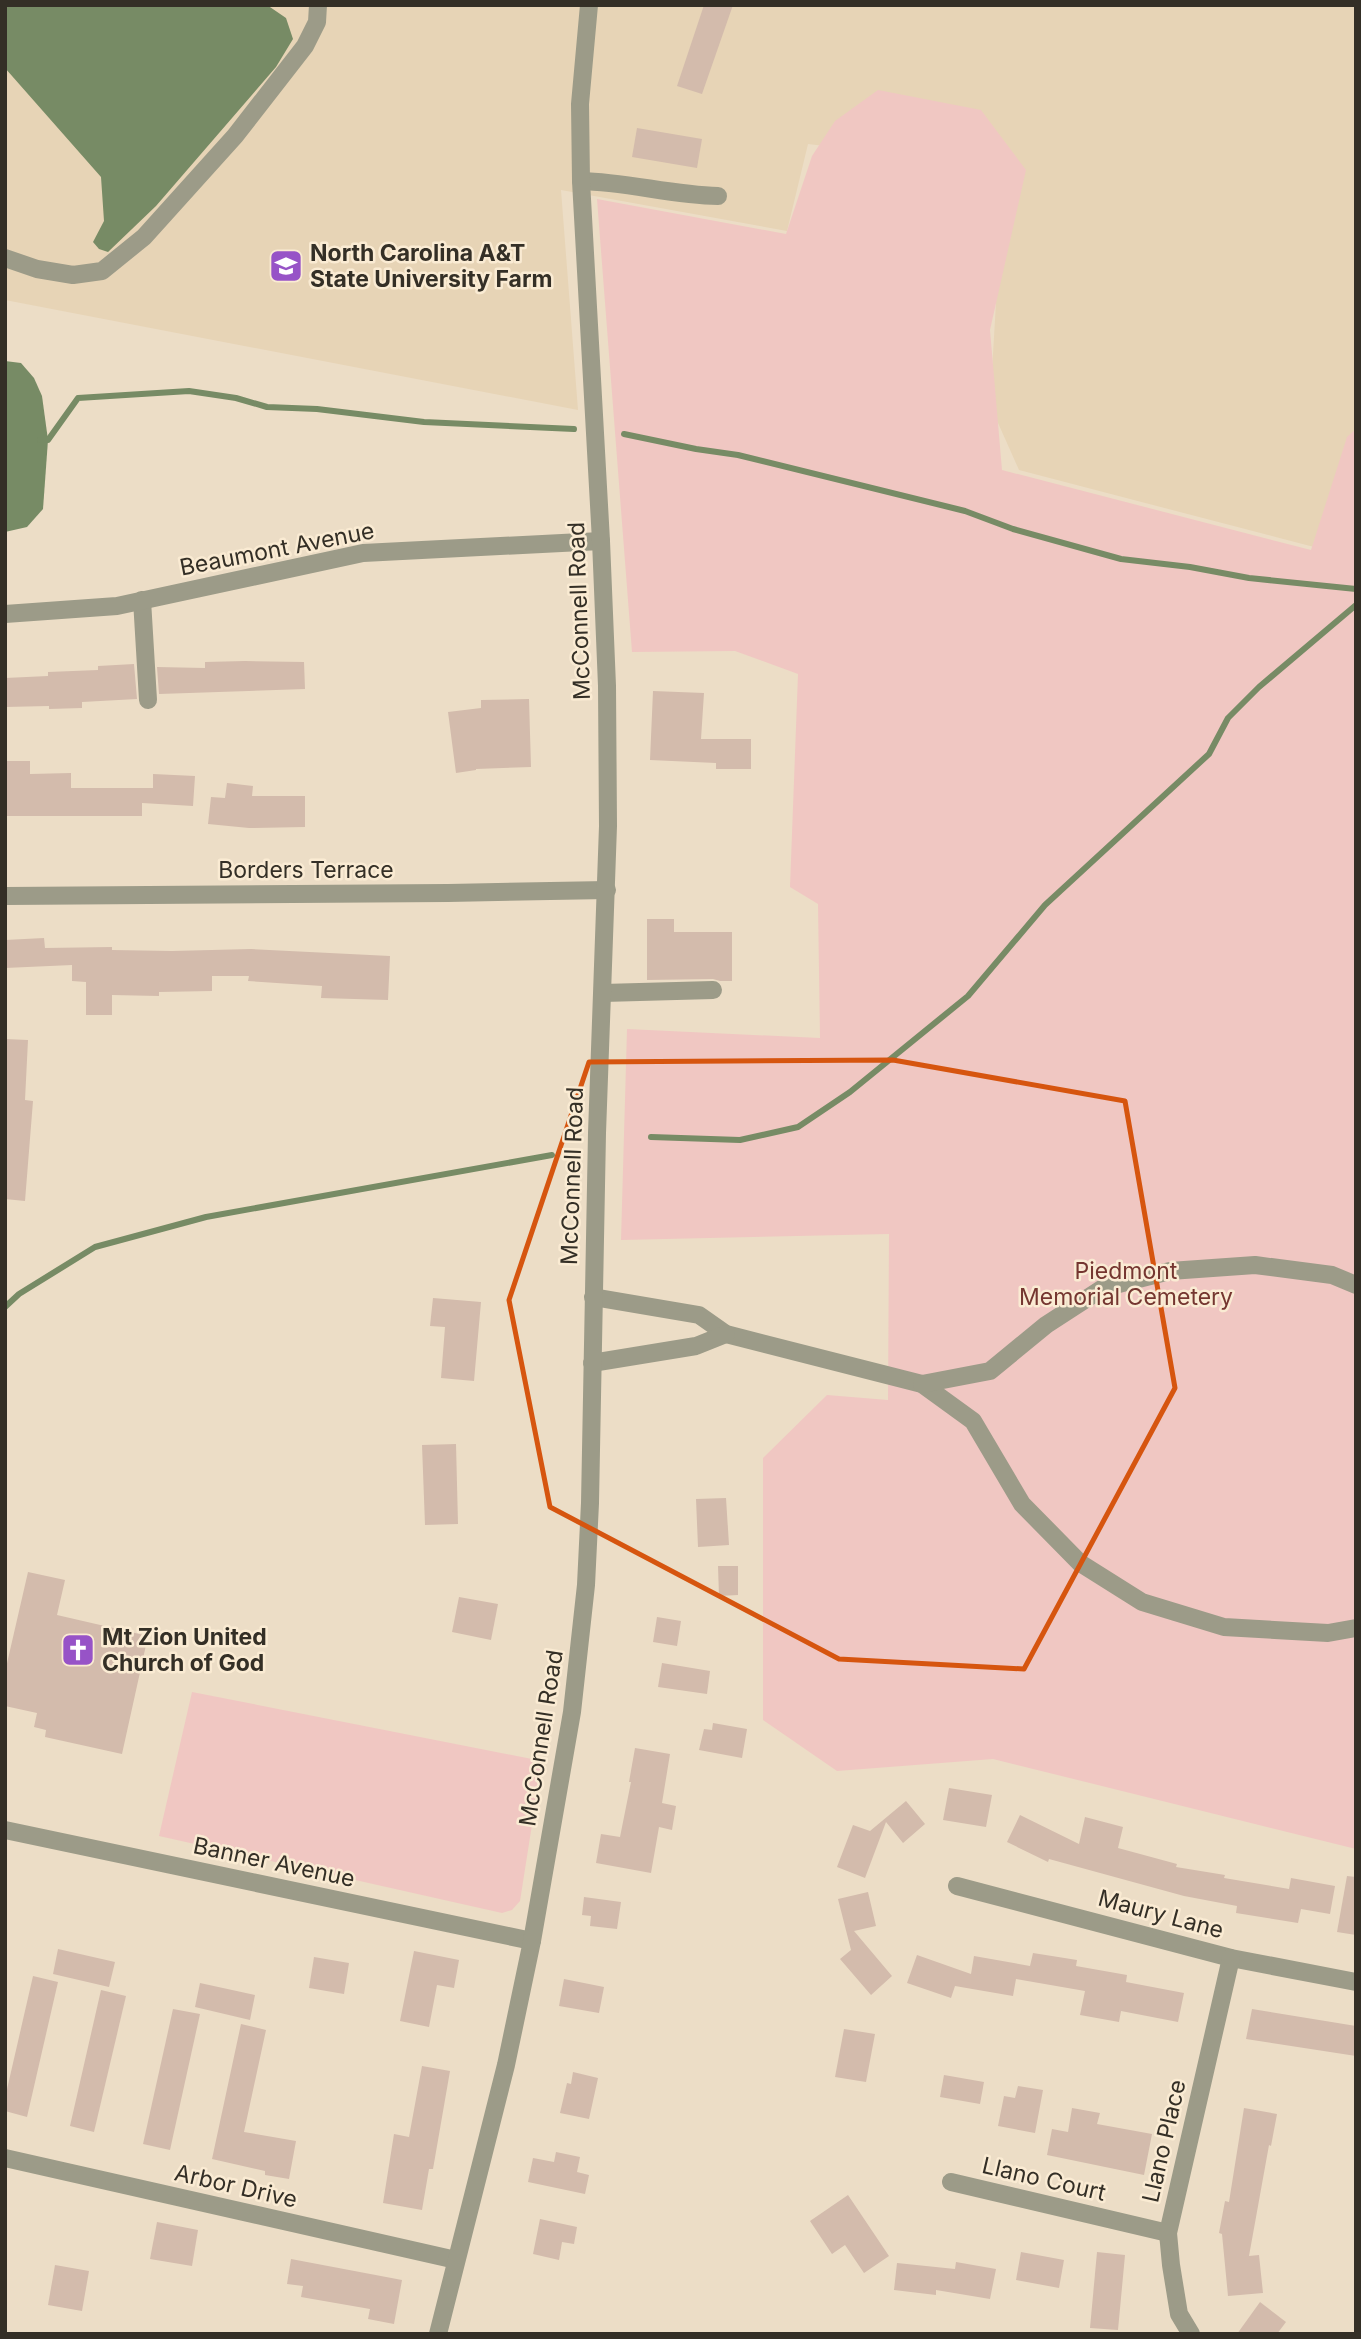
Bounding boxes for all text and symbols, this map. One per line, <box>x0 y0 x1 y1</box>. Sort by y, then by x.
place label: North Carolina A&T State University Farm <box>310 239 552 293</box>
school or university icon: North Carolina A&T State University Farm <box>267 247 305 285</box>
street label: Beaumont Avenue <box>177 516 377 582</box>
street label: McConnell Road <box>562 521 596 701</box>
street label: Borders Terrace <box>218 856 394 884</box>
street label: McConnell Road <box>555 1086 589 1266</box>
park label: Piedmont Memorial Cemetery <box>1019 1257 1233 1311</box>
place label: Mt Zion United Church of God <box>102 1623 267 1677</box>
church icon: Mt Zion United Church of God <box>59 1631 97 1669</box>
street label: McConnell Road <box>513 1648 569 1828</box>
street label: Banner Avenue <box>191 1831 357 1893</box>
street label: Maury Lane <box>1095 1884 1227 1944</box>
street label: Llano Place <box>1136 2077 1192 2205</box>
street label: Llano Court <box>979 2151 1109 2207</box>
street label: Arbor Drive <box>172 2158 300 2214</box>

